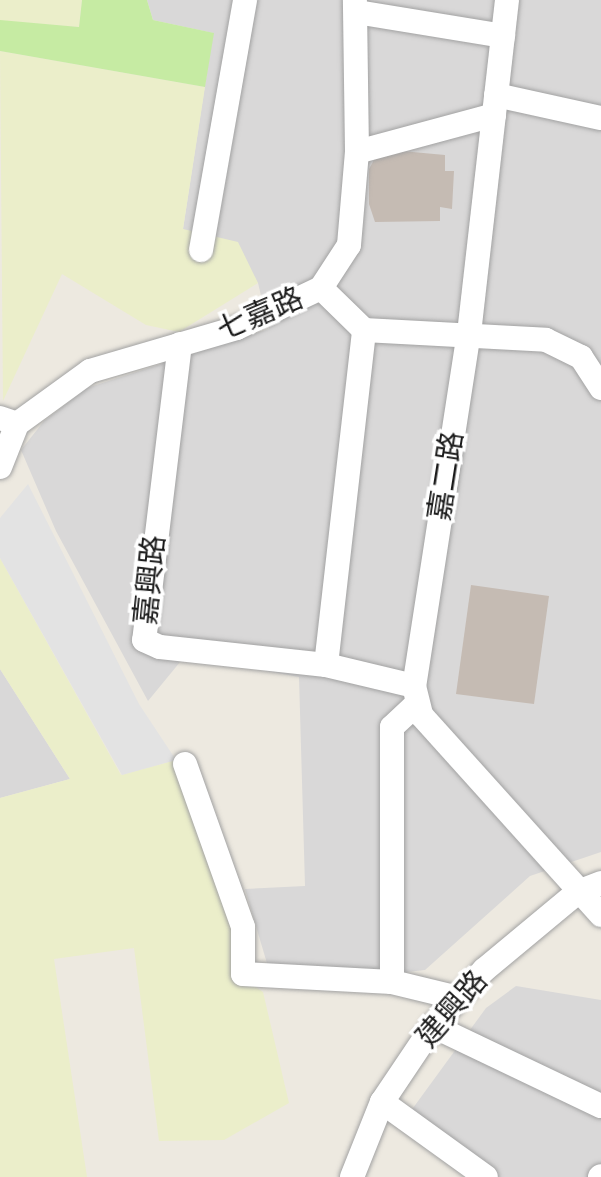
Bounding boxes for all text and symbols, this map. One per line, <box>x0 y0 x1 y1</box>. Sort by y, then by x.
street label: 七嘉路 <box>212 280 308 348</box>
street label: 嘉二路 <box>421 429 471 523</box>
street label: 嘉興路 <box>127 533 173 627</box>
street label: 建興路 <box>409 963 495 1055</box>

